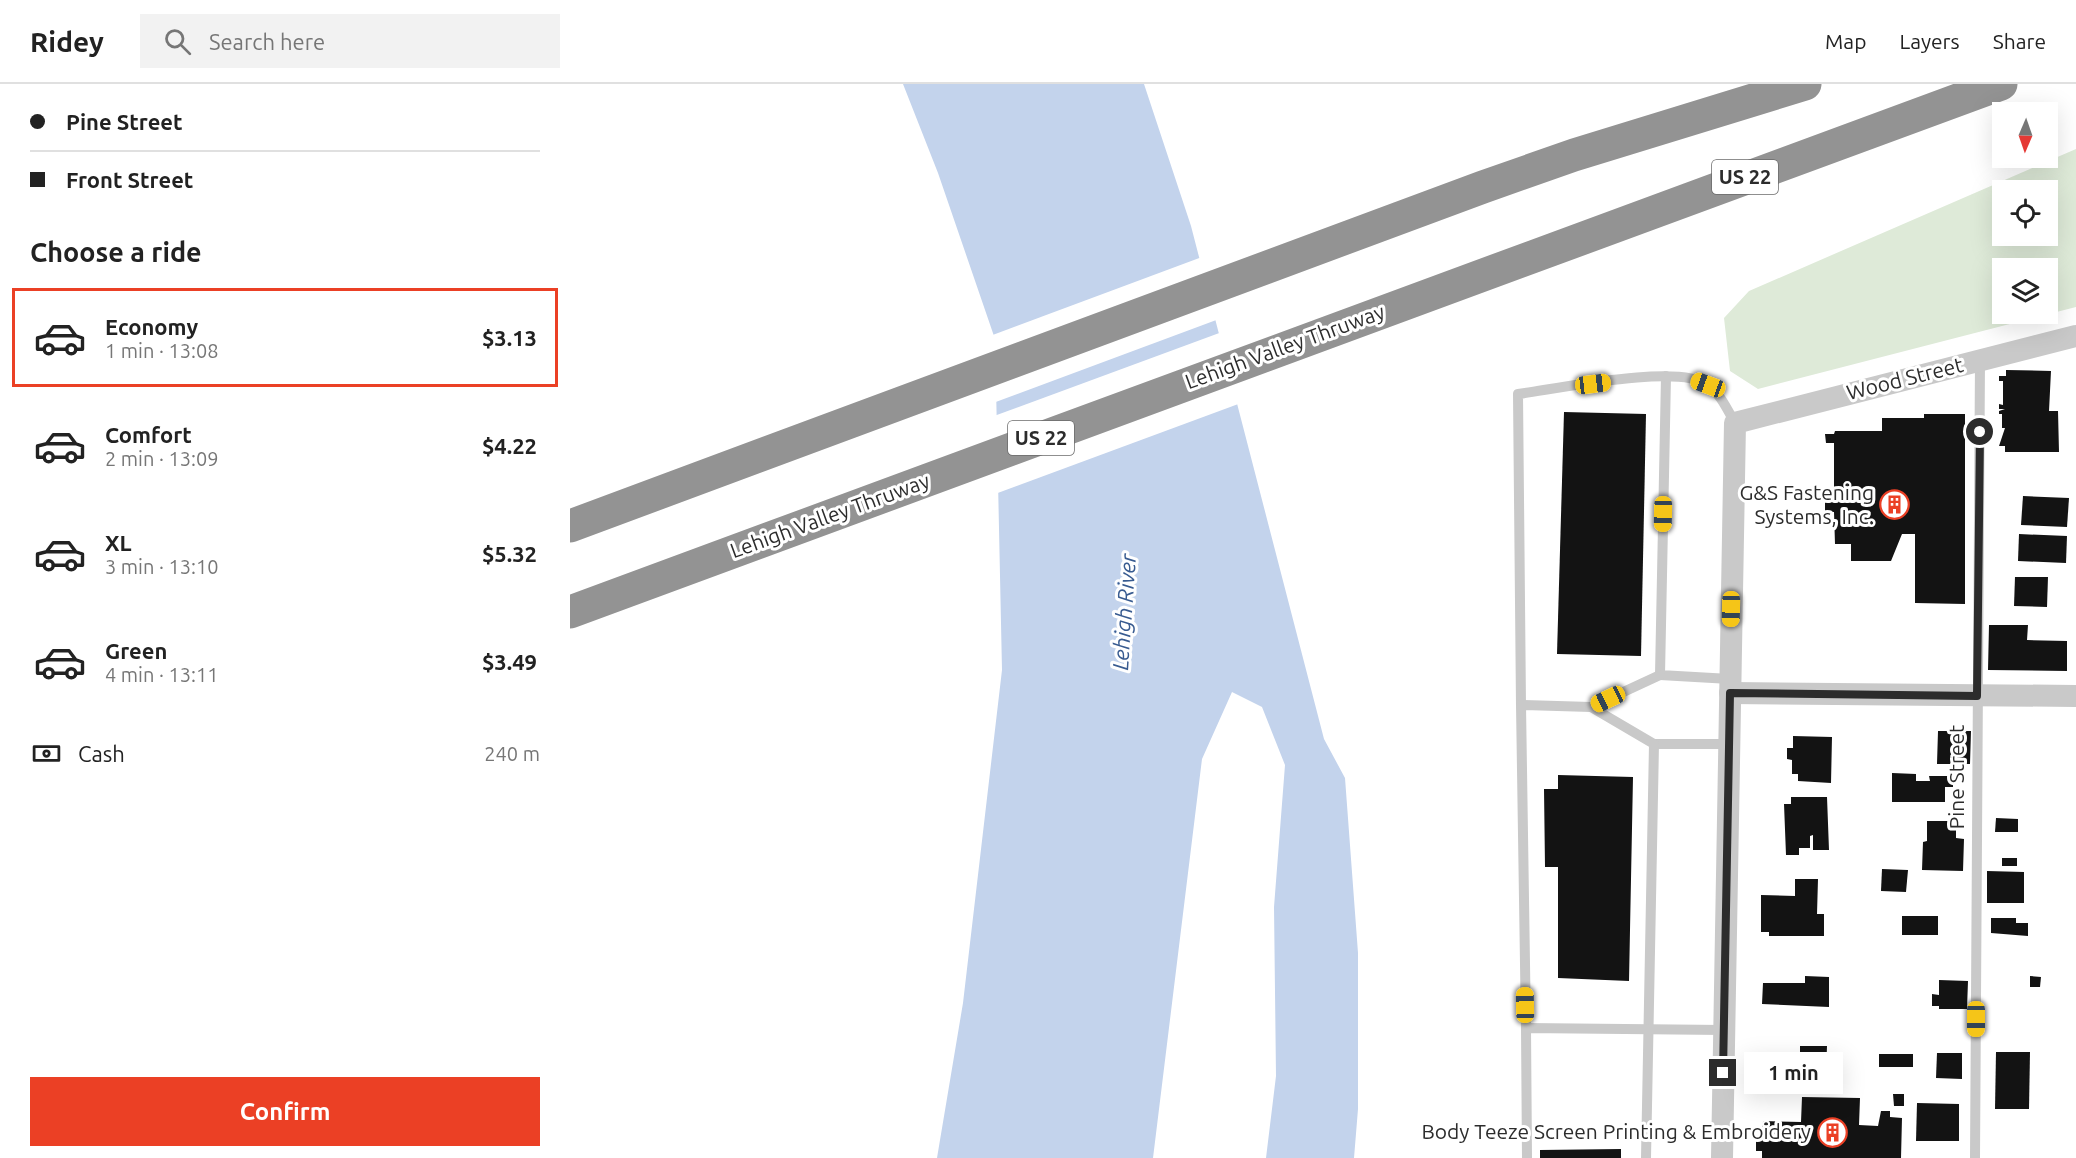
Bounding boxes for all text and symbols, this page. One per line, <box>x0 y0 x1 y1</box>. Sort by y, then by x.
search box <box>140 14 560 68</box>
icon: search <box>161 25 194 58</box>
text: Ridey <box>30 26 104 57</box>
text: Search here <box>209 29 325 54</box>
text: Map <box>1825 29 1866 53</box>
text: Layers <box>1899 29 1960 53</box>
text: Share <box>1993 29 2046 53</box>
north arrow <box>1992 102 2058 168</box>
map controls <box>1992 102 2058 324</box>
text: Pine Street <box>66 109 182 134</box>
road number: US 22 <box>1712 160 1778 194</box>
text: Front Street <box>66 167 193 192</box>
button: locate <box>1992 180 2058 246</box>
text: Choose a ride <box>30 237 202 267</box>
button: layers <box>1992 258 2058 324</box>
street label: Lehigh Valley Thruway <box>1182 299 1388 393</box>
icon: car <box>33 311 87 365</box>
text: Economy <box>105 314 198 339</box>
text: $3.13 <box>482 325 537 350</box>
text: 1 min · 13:08 <box>105 339 219 362</box>
street label: Wood Street <box>1844 352 1966 404</box>
car <box>1688 370 1728 400</box>
car <box>1574 373 1612 395</box>
route start <box>1966 418 1993 445</box>
icon: car <box>33 419 87 473</box>
road number: US 22 <box>1008 421 1074 455</box>
text: Comfort <box>105 422 192 447</box>
text: $4.22 <box>482 433 537 458</box>
text: 2 min · 13:09 <box>105 447 219 470</box>
street label: Lehigh Valley Thruway <box>727 468 933 562</box>
place label: G&S Fastening Systems, Inc. <box>1739 480 1874 528</box>
building icon: G&S Fastening Systems, Inc. <box>1879 489 1911 521</box>
car <box>1654 496 1672 532</box>
icon: car <box>33 527 87 581</box>
text: XL <box>105 530 132 555</box>
text: $5.32 <box>482 541 537 566</box>
water label: Lehigh River <box>1107 552 1140 671</box>
text: 3 min · 13:10 <box>105 555 219 578</box>
car <box>1722 591 1740 627</box>
icon: car <box>33 635 87 689</box>
text: Green <box>105 638 167 663</box>
text: $3.49 <box>482 649 537 674</box>
text: 4 min · 13:11 <box>105 663 219 686</box>
car <box>1588 683 1628 715</box>
street label: Pine Street <box>1944 725 1968 829</box>
icon: cash <box>30 737 63 770</box>
text: Cash <box>78 741 125 766</box>
text: 240 m <box>484 742 540 765</box>
car <box>1516 987 1534 1023</box>
car <box>1967 1001 1985 1037</box>
callout: 1 min <box>1744 1052 1843 1094</box>
route end <box>1709 1059 1736 1086</box>
text: 1 min <box>1768 1061 1819 1084</box>
button: Confirm <box>30 1077 540 1146</box>
building icon: Body Teeze Screen Printing & Embroidery <box>1816 1116 1848 1148</box>
place label: Body Teeze Screen Printing & Embroidery <box>1421 1119 1811 1143</box>

